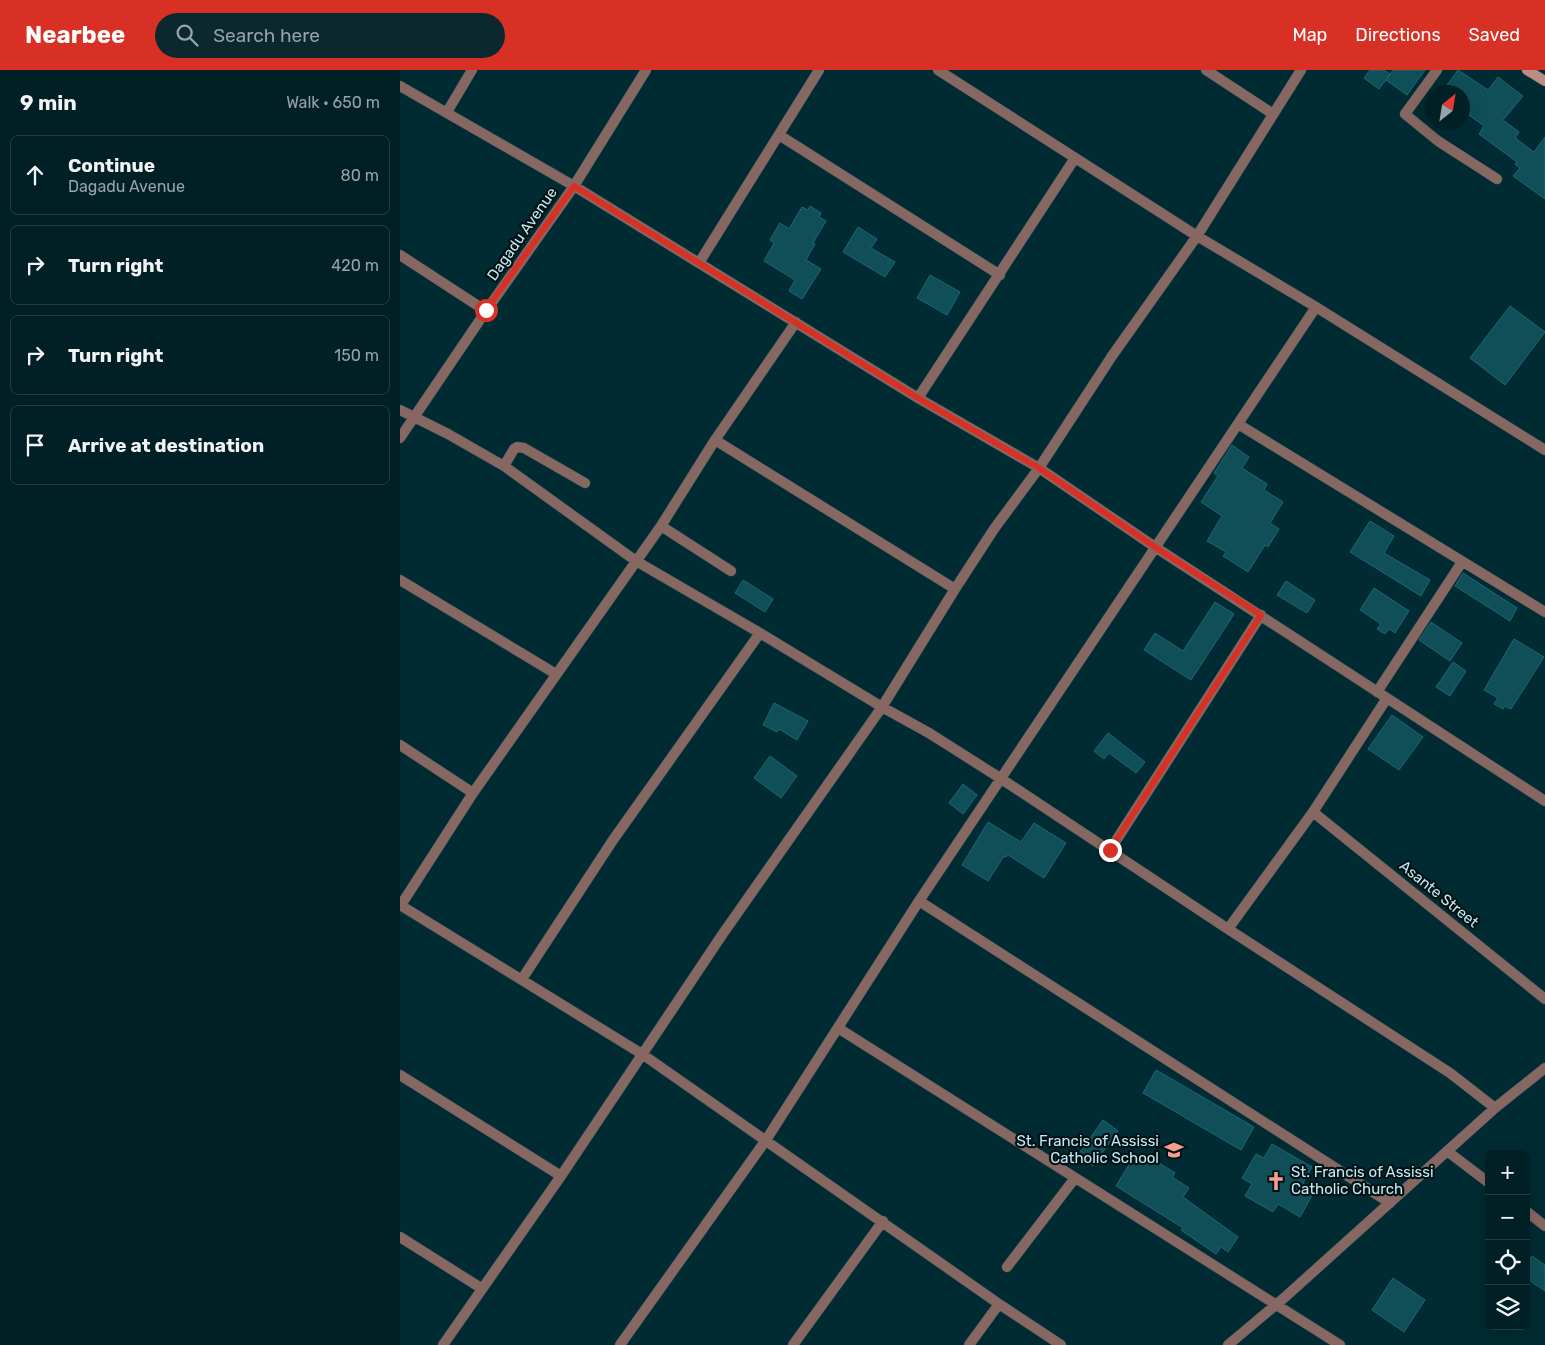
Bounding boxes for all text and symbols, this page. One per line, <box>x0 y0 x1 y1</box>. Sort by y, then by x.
search box <box>155 13 505 58</box>
text: Nearbee <box>25 21 125 49</box>
icon: search <box>173 21 201 49</box>
text: Search here <box>213 24 320 47</box>
text: Map <box>1292 24 1327 46</box>
text: Directions <box>1355 24 1441 46</box>
text: Saved <box>1469 24 1520 46</box>
north arrow <box>1425 85 1470 130</box>
text: 9 min <box>20 90 77 115</box>
text: Walk · 650 m <box>286 93 380 112</box>
text: Continue <box>68 154 155 177</box>
icon: ahead <box>21 161 49 189</box>
text: 80 m <box>341 166 379 185</box>
text: Dagadu Avenue <box>68 177 185 196</box>
street label: Dagadu Avenue <box>483 184 561 284</box>
icon: right <box>21 251 49 279</box>
text: Turn right <box>68 254 163 277</box>
text: 420 m <box>331 256 379 275</box>
route start <box>475 299 498 322</box>
icon: right <box>21 341 49 369</box>
text: Turn right <box>68 344 163 367</box>
text: 150 m <box>334 346 379 365</box>
icon: arrive <box>21 431 49 459</box>
text: Arrive at destination <box>68 434 264 457</box>
route end <box>1099 839 1122 862</box>
street label: Asante Street <box>1396 857 1482 931</box>
place label: St. Francis of Assissi Catholic School <box>1016 1132 1159 1167</box>
school or university icon: St. Francis of Assissi Catholic School <box>1163 1139 1185 1161</box>
map controls <box>1485 1150 1530 1330</box>
button: + <box>1485 1150 1530 1195</box>
place label: St. Francis of Assissi Catholic Church <box>1291 1163 1434 1198</box>
church icon: St. Francis of Assissi Catholic Church <box>1265 1170 1287 1192</box>
button: − <box>1485 1195 1530 1240</box>
button: locate <box>1485 1240 1530 1285</box>
button: layers <box>1485 1285 1530 1330</box>

